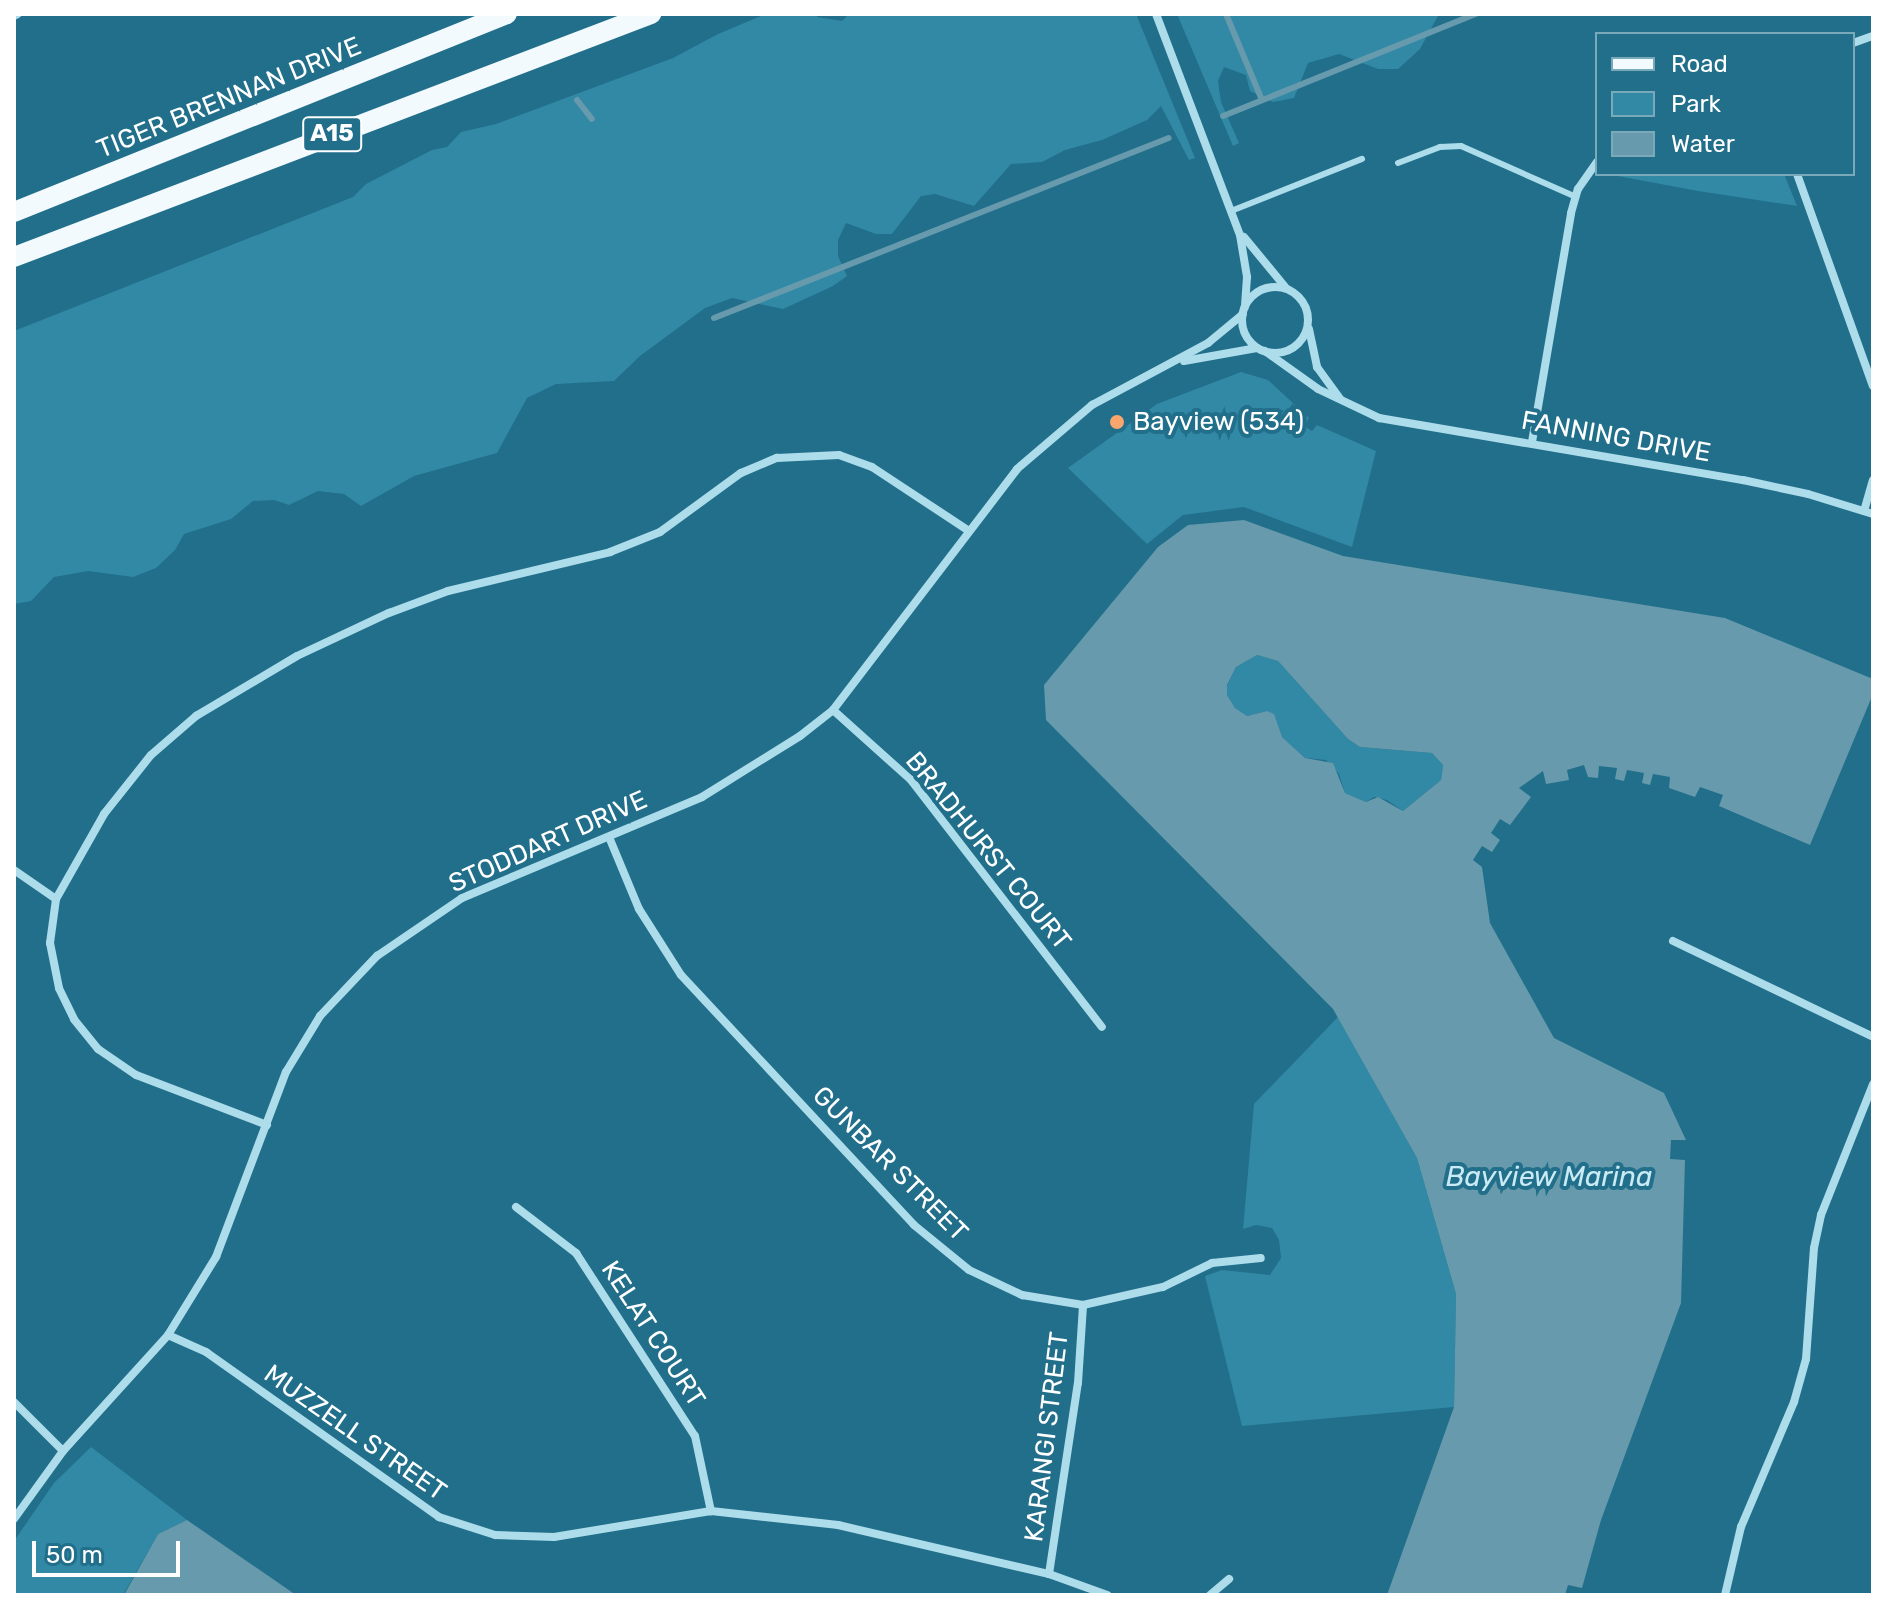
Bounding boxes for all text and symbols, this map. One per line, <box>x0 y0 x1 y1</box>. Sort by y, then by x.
street label: TIGER BRENNAN DRIVE <box>92 31 366 165</box>
legend <box>1595 32 1855 176</box>
text: Road <box>1671 50 1728 78</box>
text: Park <box>1671 90 1721 118</box>
road number: A15 <box>302 114 362 154</box>
text: Water <box>1671 130 1735 158</box>
street label: FANNING DRIVE <box>1519 405 1713 469</box>
place label: Bayview (534) <box>1133 406 1305 438</box>
marker: Bayview (534) <box>1108 413 1126 431</box>
street label: BRADHURST COURT <box>898 746 1078 956</box>
street label: STODDART DRIVE <box>444 784 652 900</box>
street label: GUNBAR STREET <box>806 1080 974 1248</box>
water label: Bayview Marina <box>1445 1160 1653 1194</box>
street label: KELAT COURT <box>594 1255 712 1413</box>
street label: KARANGI STREET <box>1019 1330 1075 1544</box>
street label: MUZZELL STREET <box>258 1358 452 1508</box>
scale bar <box>36 1525 184 1575</box>
text: 50 m <box>46 1541 103 1569</box>

